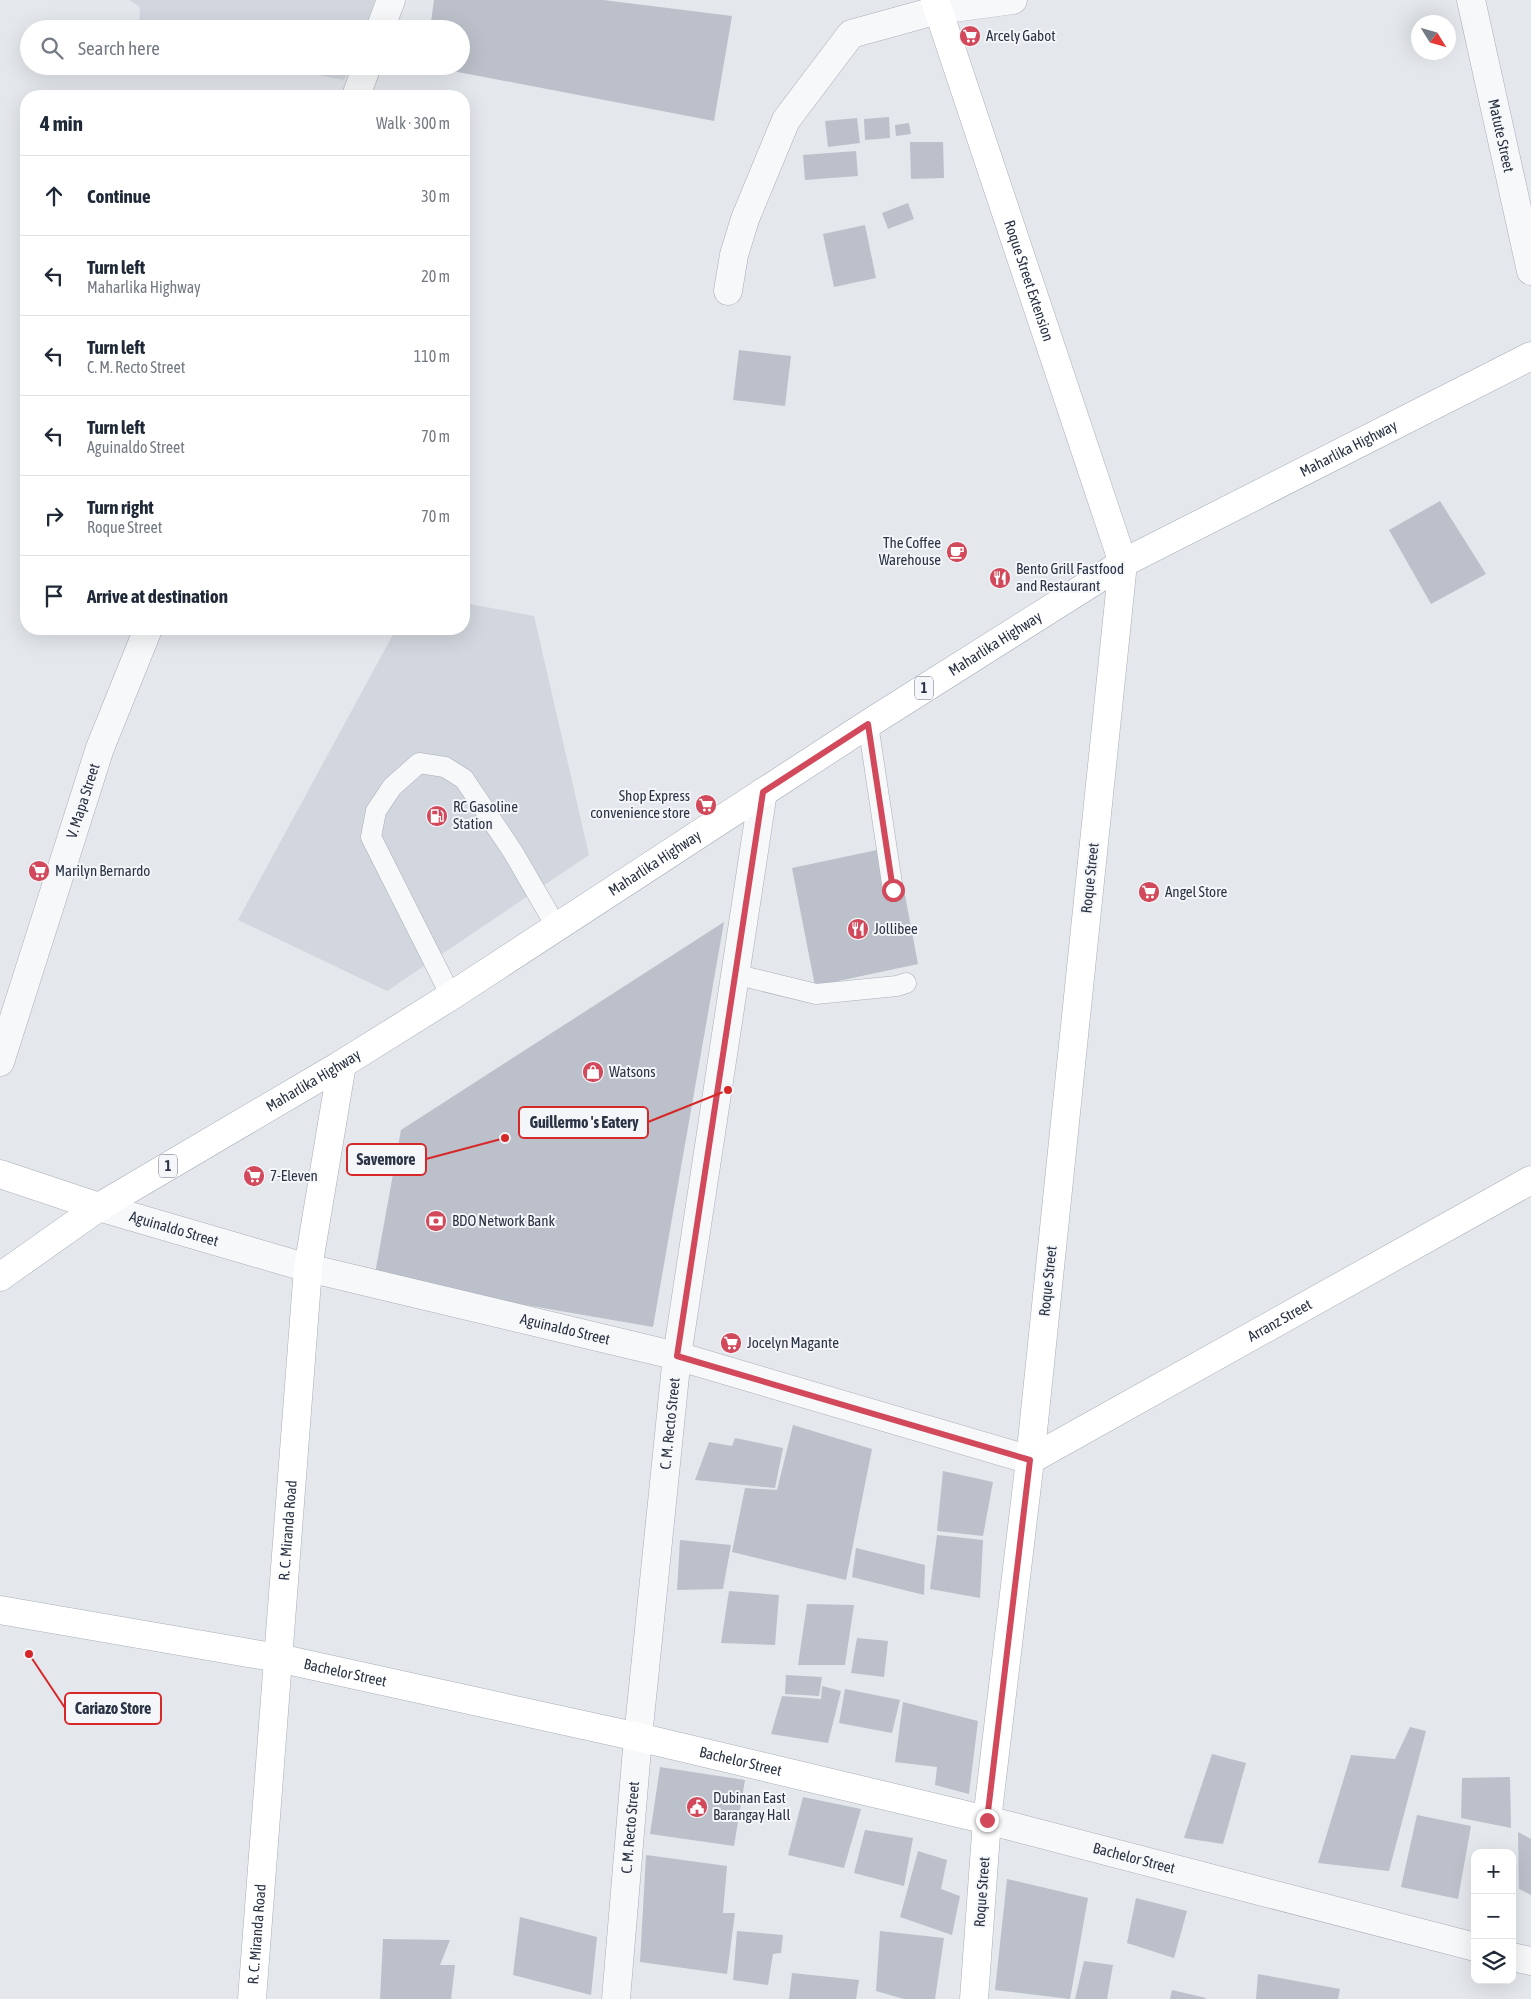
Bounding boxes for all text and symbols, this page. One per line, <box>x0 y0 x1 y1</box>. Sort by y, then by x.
north arrow <box>1411 15 1456 60</box>
search box <box>20 20 470 75</box>
supermarket icon: Arcely Gabot <box>958 24 982 48</box>
place label: Arcely Gabot <box>986 27 1056 44</box>
icon: search <box>38 34 66 62</box>
text: Search here <box>78 37 160 59</box>
street label: Matute Street <box>1485 97 1518 174</box>
text: 4 min <box>40 111 83 135</box>
text: Walk · 300 m <box>376 114 450 132</box>
icon: ahead <box>40 182 68 210</box>
text: Continue <box>87 185 151 207</box>
text: 30 m <box>421 187 450 205</box>
street label: Roque Street Extension <box>1001 218 1057 343</box>
text: Turn left <box>87 256 145 278</box>
icon: left <box>40 262 68 290</box>
text: 20 m <box>421 267 450 285</box>
text: Maharlika Highway <box>87 278 201 296</box>
text: Turn left <box>87 336 145 358</box>
icon: left <box>40 342 68 370</box>
text: 110 m <box>414 347 450 365</box>
text: C. M. Recto Street <box>87 358 185 376</box>
text: Turn left <box>87 416 145 438</box>
street label: Maharlika Highway <box>1297 416 1400 480</box>
icon: left <box>40 422 68 450</box>
text: 70 m <box>421 427 450 445</box>
text: Aguinaldo Street <box>87 438 185 456</box>
text: Turn right <box>87 496 154 518</box>
icon: right <box>40 502 68 530</box>
text: 70 m <box>421 507 450 525</box>
text: Roque Street <box>87 518 162 536</box>
place label: The Coffee Warehouse <box>879 534 941 568</box>
cafe icon: The Coffee Warehouse <box>945 540 969 564</box>
place label: Bento Grill Fastfood and Restaurant <box>1016 560 1124 594</box>
restaurant icon: Bento Grill Fastfood and Restaurant <box>988 566 1012 590</box>
icon: arrive <box>40 582 68 610</box>
text: Arrive at destination <box>87 585 228 607</box>
street label: Maharlika Highway <box>945 608 1045 679</box>
road number: 1 <box>915 676 933 700</box>
street label: V. Mapa Street <box>63 761 103 840</box>
place label: Shop Express convenience store <box>590 787 690 821</box>
supermarket icon: Shop Express convenience store <box>694 793 718 817</box>
place label: RC Gasoline Station <box>453 798 518 832</box>
fuel station icon: RC Gasoline Station <box>425 804 449 828</box>
street label: Maharlika Highway <box>605 826 704 899</box>
street label: Roque Street <box>1077 842 1102 914</box>
supermarket icon: Marilyn Bernardo <box>27 859 51 883</box>
place label: Marilyn Bernardo <box>55 862 150 879</box>
route start <box>882 879 905 902</box>
supermarket icon: Angel Store <box>1137 880 1161 904</box>
place label: Angel Store <box>1165 883 1228 900</box>
restaurant icon: Jollibee <box>846 917 870 941</box>
place label: Jollibee <box>874 920 918 937</box>
street label: Maharlika Highway <box>263 1046 363 1115</box>
shop icon: Watsons <box>581 1060 605 1084</box>
place label: Watsons <box>609 1063 656 1080</box>
callout: Guillermo 's Eatery <box>519 1107 648 1138</box>
text: Guillermo 's Eatery <box>529 1113 639 1131</box>
callout: Savemore <box>347 1144 426 1175</box>
text: Savemore <box>357 1150 415 1168</box>
road number: 1 <box>159 1154 177 1178</box>
supermarket icon: 7-Eleven <box>242 1164 266 1188</box>
place label: 7-Eleven <box>270 1167 318 1184</box>
street label: Aguinaldo Street <box>128 1207 220 1249</box>
bank icon: BDO Network Bank <box>424 1209 448 1233</box>
place label: BDO Network Bank <box>452 1212 556 1229</box>
street label: Roque Street <box>1035 1245 1060 1317</box>
street label: Arranz Street <box>1244 1295 1314 1345</box>
street label: Aguinaldo Street <box>519 1310 612 1348</box>
supermarket icon: Jocelyn Magante <box>719 1331 743 1355</box>
place label: Jocelyn Magante <box>747 1334 839 1351</box>
street label: C. M. Recto Street <box>656 1377 683 1470</box>
street label: R. C. Miranda Road <box>275 1480 300 1581</box>
street label: Bachelor Street <box>302 1655 388 1690</box>
callout: Cariazo Store <box>65 1693 161 1724</box>
text: Cariazo Store <box>75 1699 151 1717</box>
street label: Bachelor Street <box>698 1743 783 1779</box>
street label: C. M. Recto Street <box>618 1781 642 1874</box>
place label: Dubinan East Barangay Hall <box>713 1789 790 1823</box>
public building icon: Dubinan East Barangay Hall <box>685 1795 709 1819</box>
route end <box>976 1809 999 1832</box>
street label: Bachelor Street <box>1091 1839 1177 1877</box>
map controls <box>1471 1849 1516 1984</box>
button: + <box>1471 1849 1516 1894</box>
street label: Roque Street <box>971 1856 992 1928</box>
street label: R. C. Miranda Road <box>244 1883 269 1985</box>
button: − <box>1471 1894 1516 1939</box>
button: layers <box>1471 1939 1516 1984</box>

